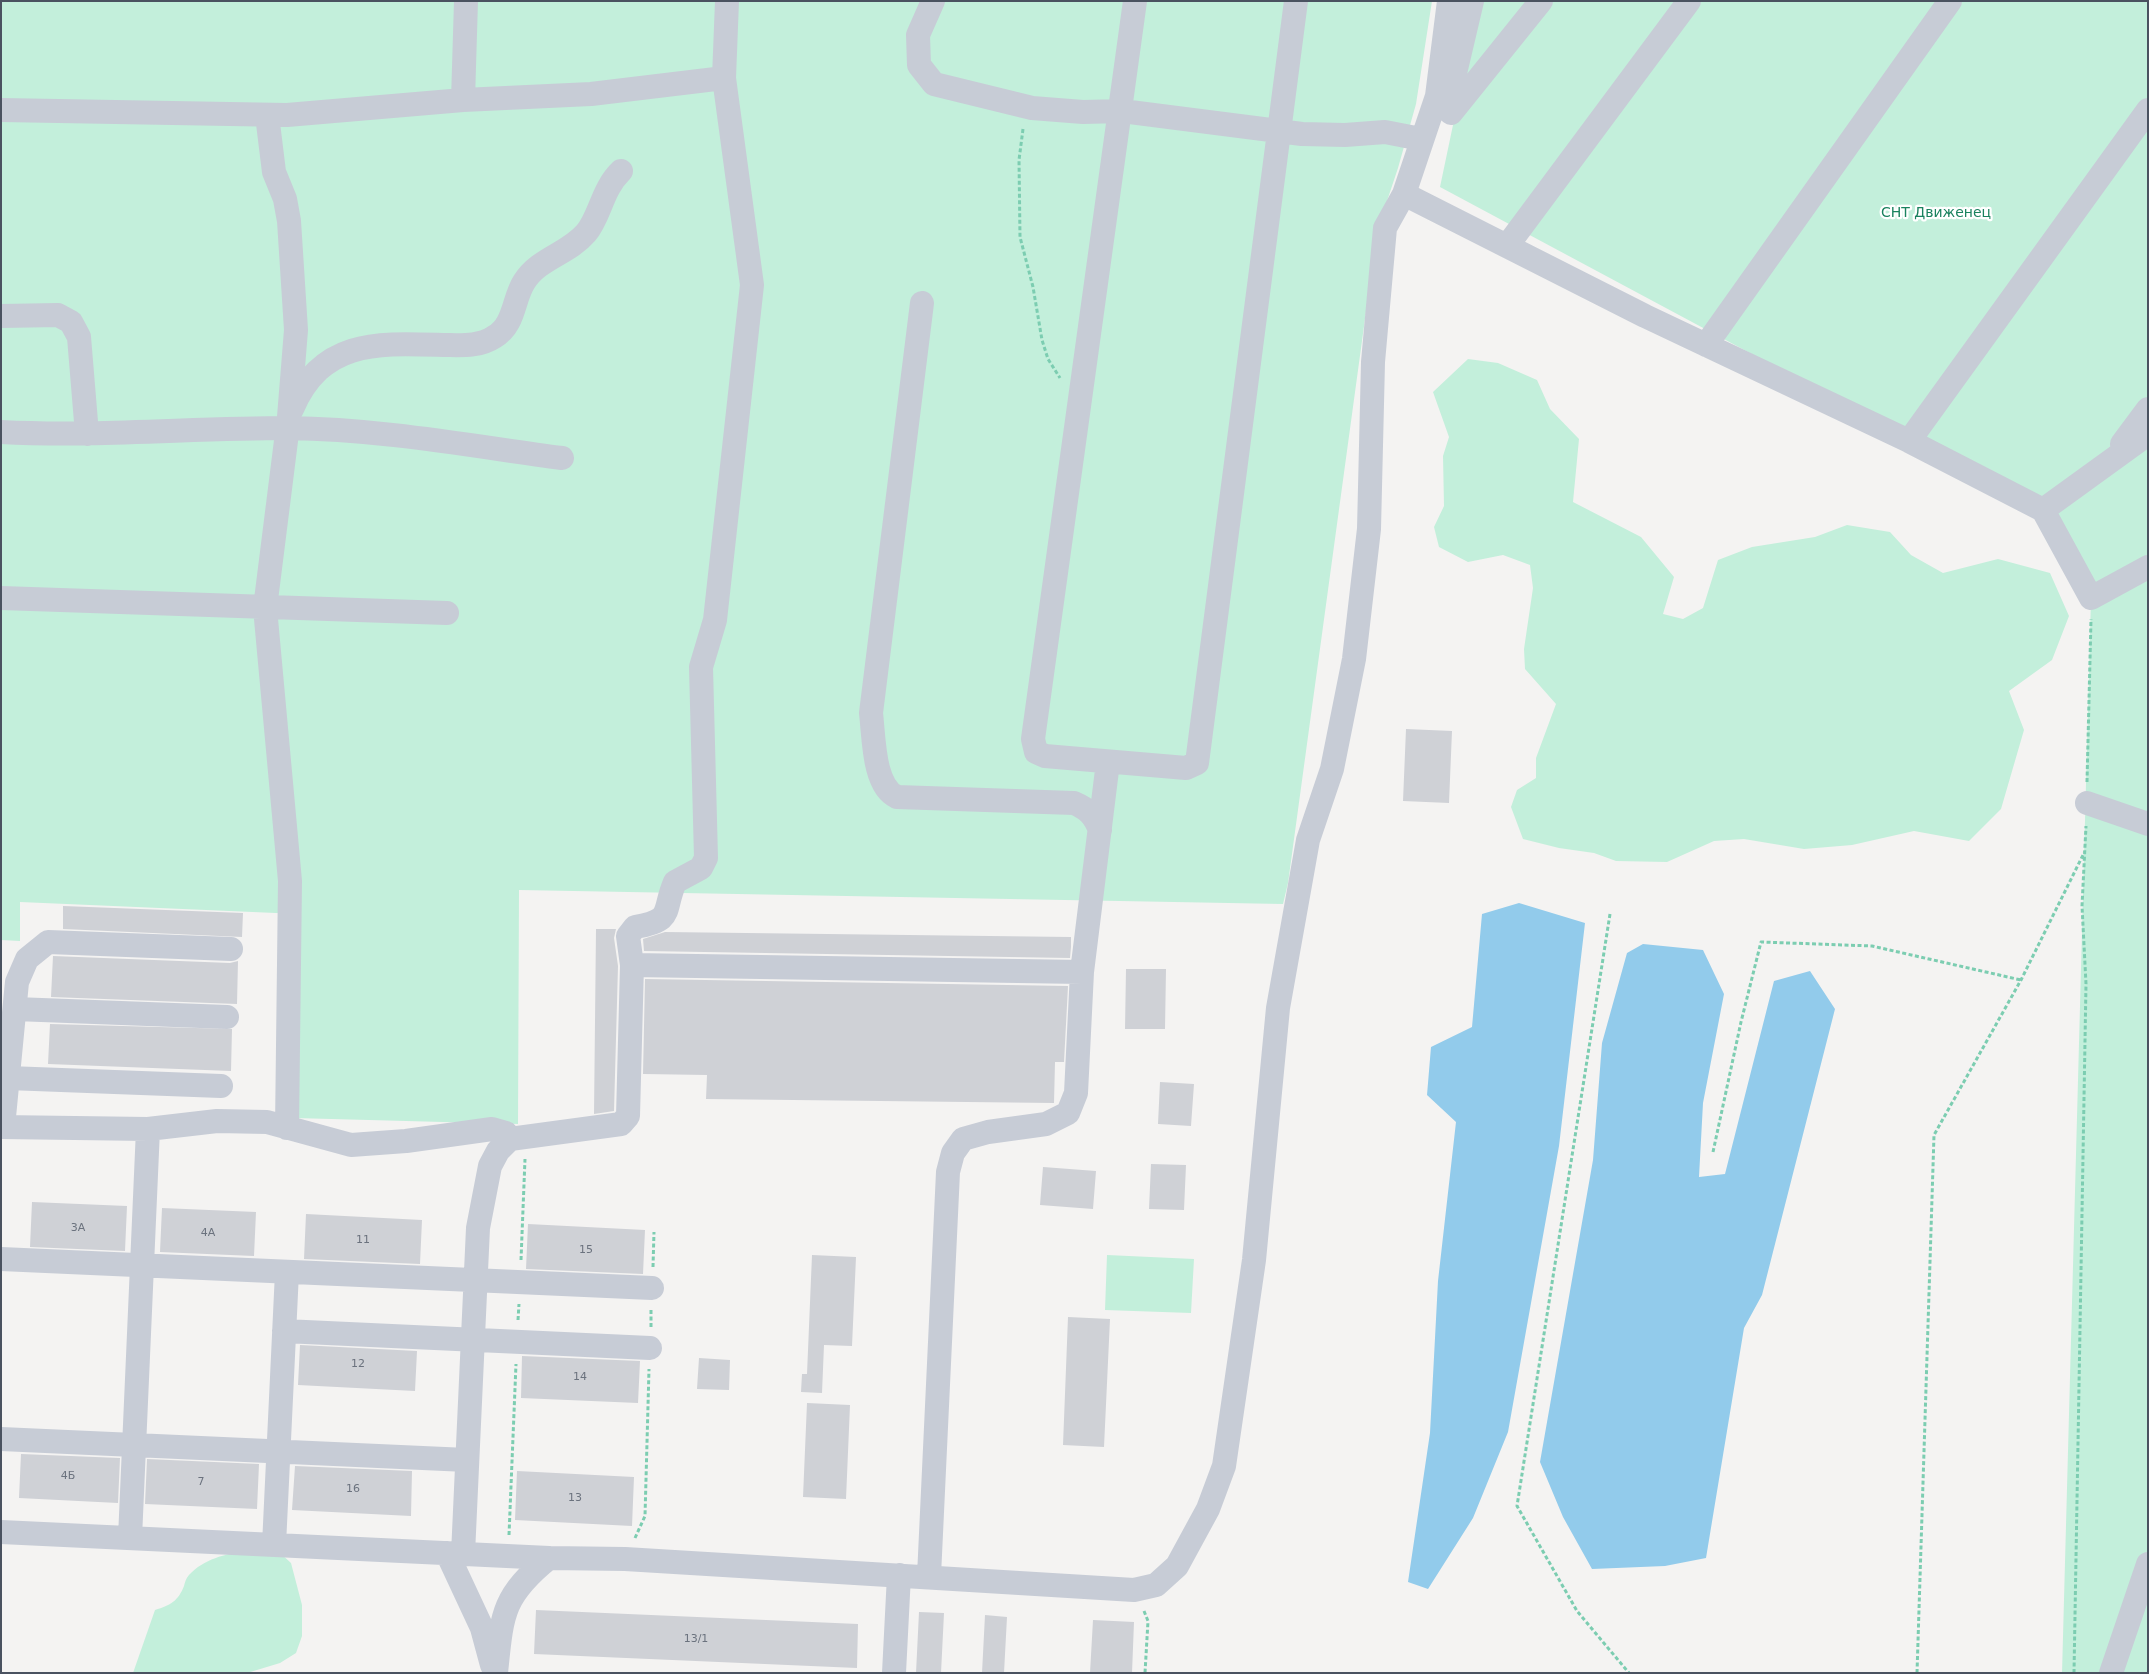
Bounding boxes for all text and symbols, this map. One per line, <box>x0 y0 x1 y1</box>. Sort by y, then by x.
park label: СНТ Движенец <box>1881 205 1991 221</box>
house number: 3А <box>71 1221 85 1235</box>
house number: 4А <box>201 1226 215 1240</box>
house number: 11 <box>356 1233 370 1247</box>
house number: 15 <box>579 1243 593 1257</box>
house number: 12 <box>351 1357 365 1371</box>
house number: 14 <box>573 1370 587 1384</box>
house number: 4Б <box>61 1469 75 1483</box>
house number: 7 <box>198 1475 204 1489</box>
house number: 16 <box>346 1482 360 1496</box>
house number: 13 <box>568 1491 582 1505</box>
house number: 13/1 <box>684 1632 708 1646</box>

